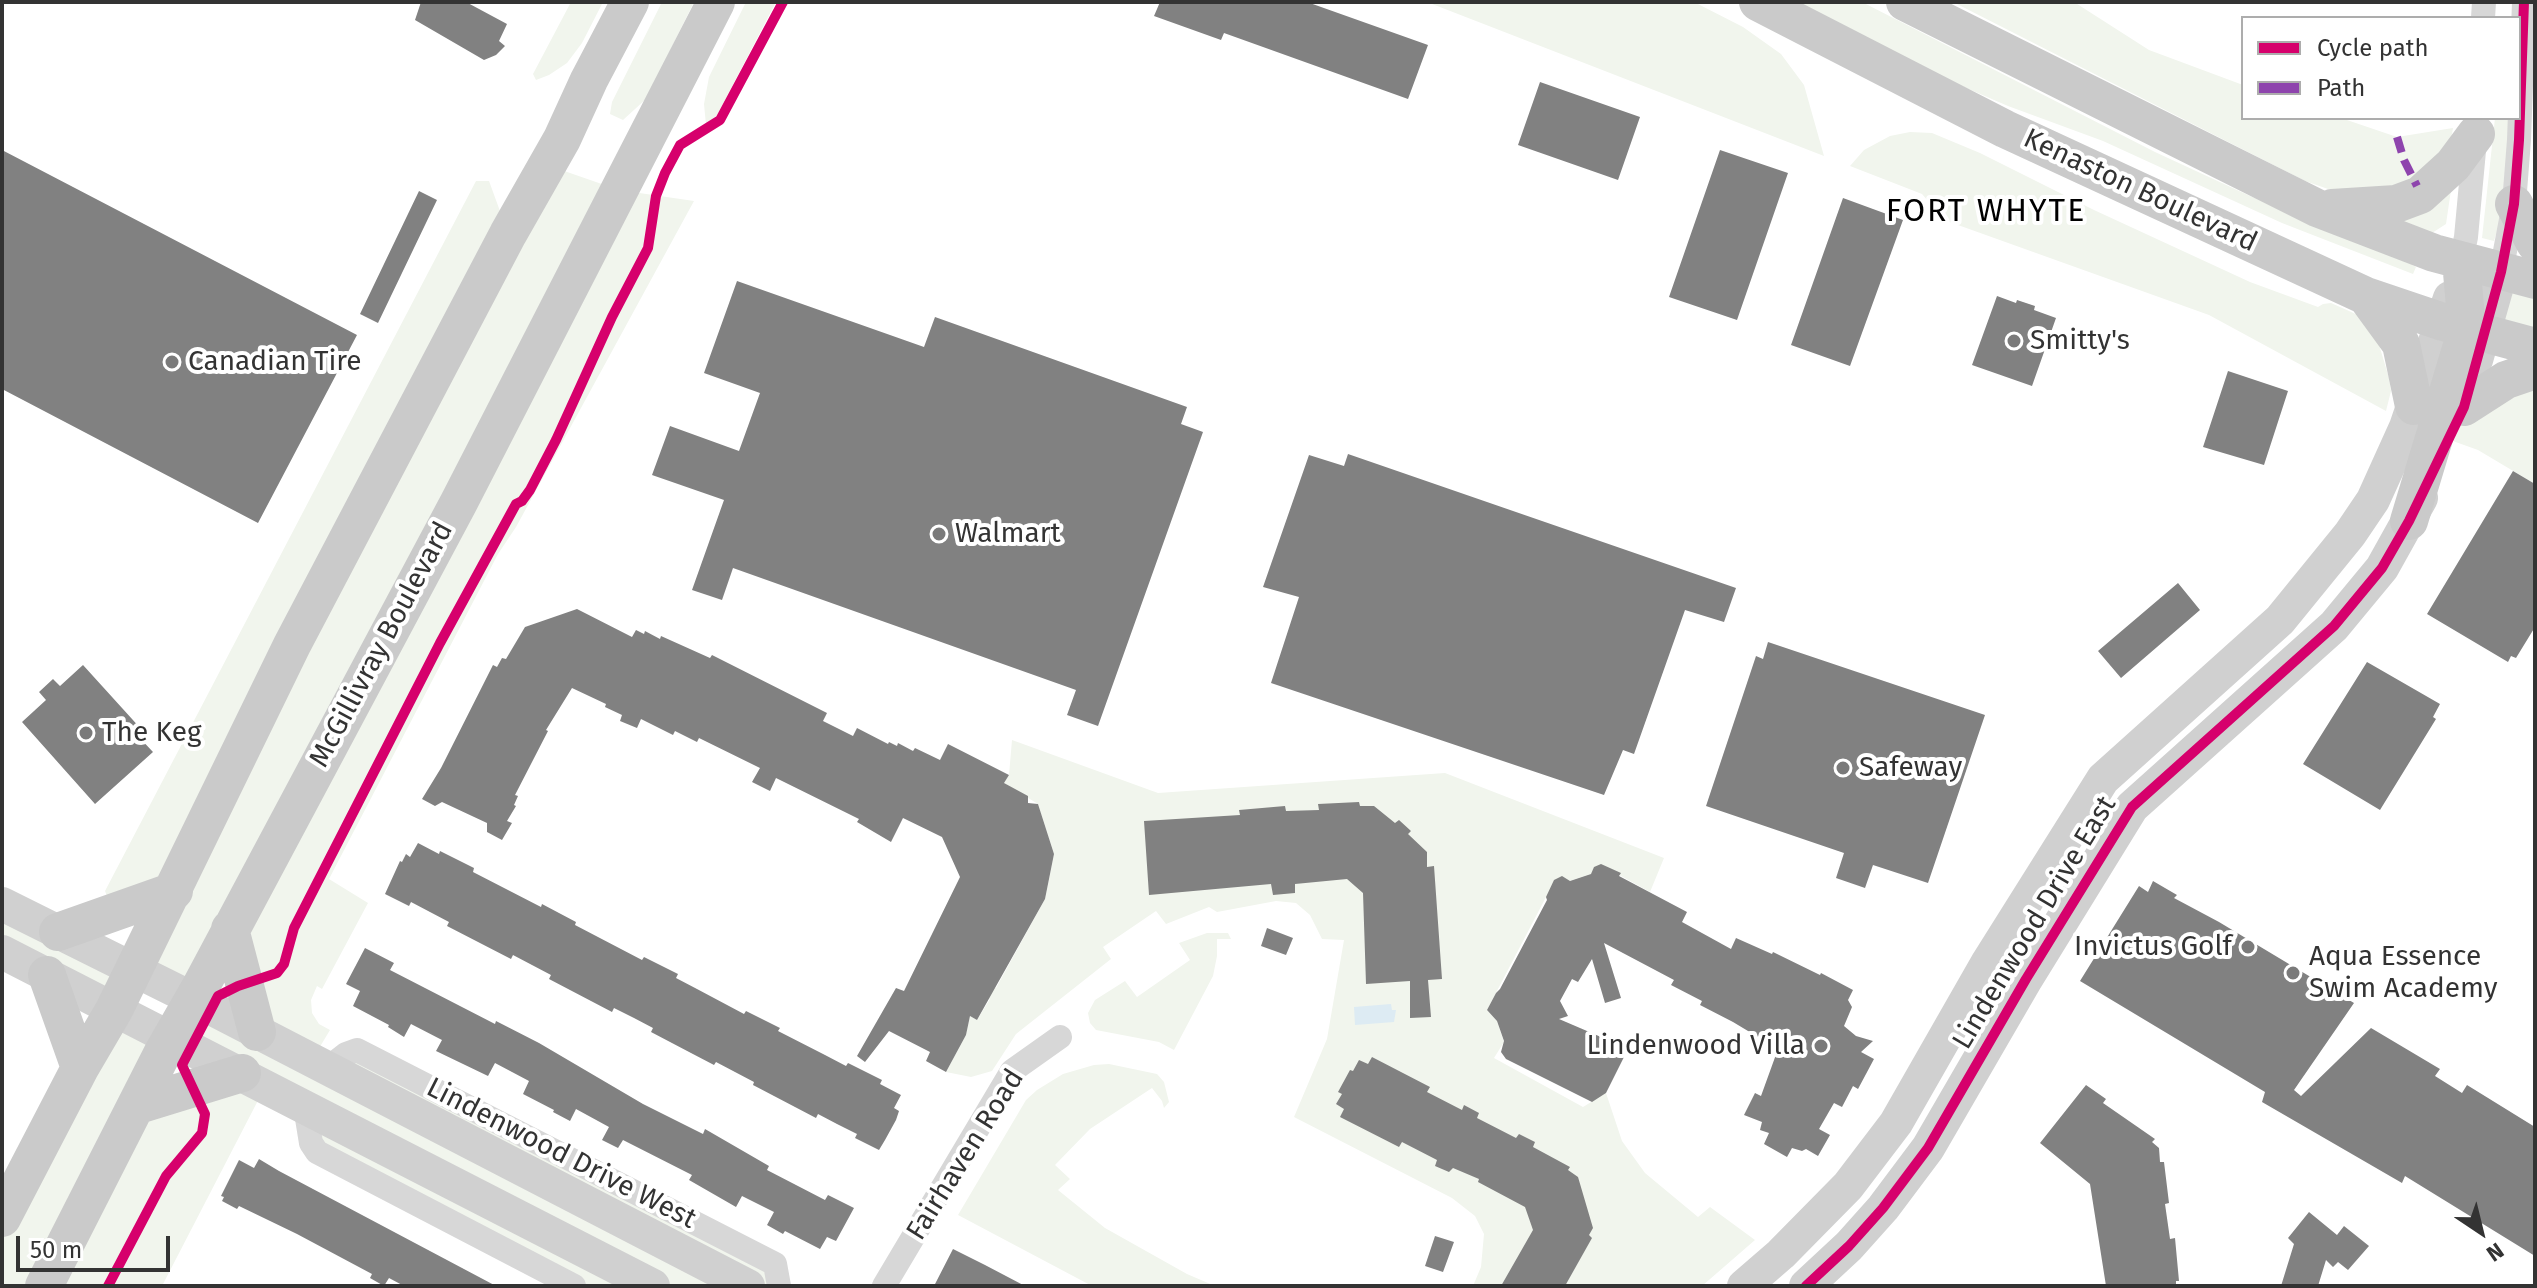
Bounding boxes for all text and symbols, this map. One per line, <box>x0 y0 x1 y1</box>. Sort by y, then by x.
legend <box>2241 16 2521 120</box>
text: Cycle path <box>2317 34 2429 62</box>
text: Path <box>2317 74 2365 102</box>
street label: Kenaston Boulevard <box>2018 122 2262 260</box>
district label: FORT WHYTE <box>1886 193 2086 231</box>
place label: Smitty's <box>2030 324 2130 358</box>
marker: Smitty's <box>2005 332 2023 350</box>
place label: Canadian Tire <box>188 345 362 379</box>
marker: Canadian Tire <box>163 353 181 371</box>
street label: McGillivray Boulevard <box>303 517 461 773</box>
place label: Walmart <box>955 517 1061 551</box>
marker: Walmart <box>930 525 948 543</box>
place label: The Keg <box>102 716 201 750</box>
marker: The Keg <box>77 724 95 742</box>
place label: Safeway <box>1859 751 1962 785</box>
marker: Safeway <box>1834 759 1852 777</box>
street label: Lindenwood Drive East <box>1946 790 2124 1056</box>
place label: Invictus Golf <box>2074 930 2232 964</box>
marker: Invictus Golf <box>2239 938 2257 956</box>
place label: Aqua Essence Swim Academy <box>2309 940 2498 1006</box>
marker: Aqua Essence Swim Academy <box>2284 964 2302 982</box>
place label: Lindenwood Villa <box>1586 1029 1805 1063</box>
marker: Lindenwood Villa <box>1812 1037 1830 1055</box>
street label: Fairhaven Road <box>900 1064 1032 1246</box>
street label: Lindenwood Drive West <box>421 1071 701 1237</box>
north arrow <box>2441 1192 2521 1272</box>
scale bar <box>20 1220 174 1270</box>
text: 50 m <box>30 1236 82 1264</box>
text: N <box>2481 1237 2509 1267</box>

